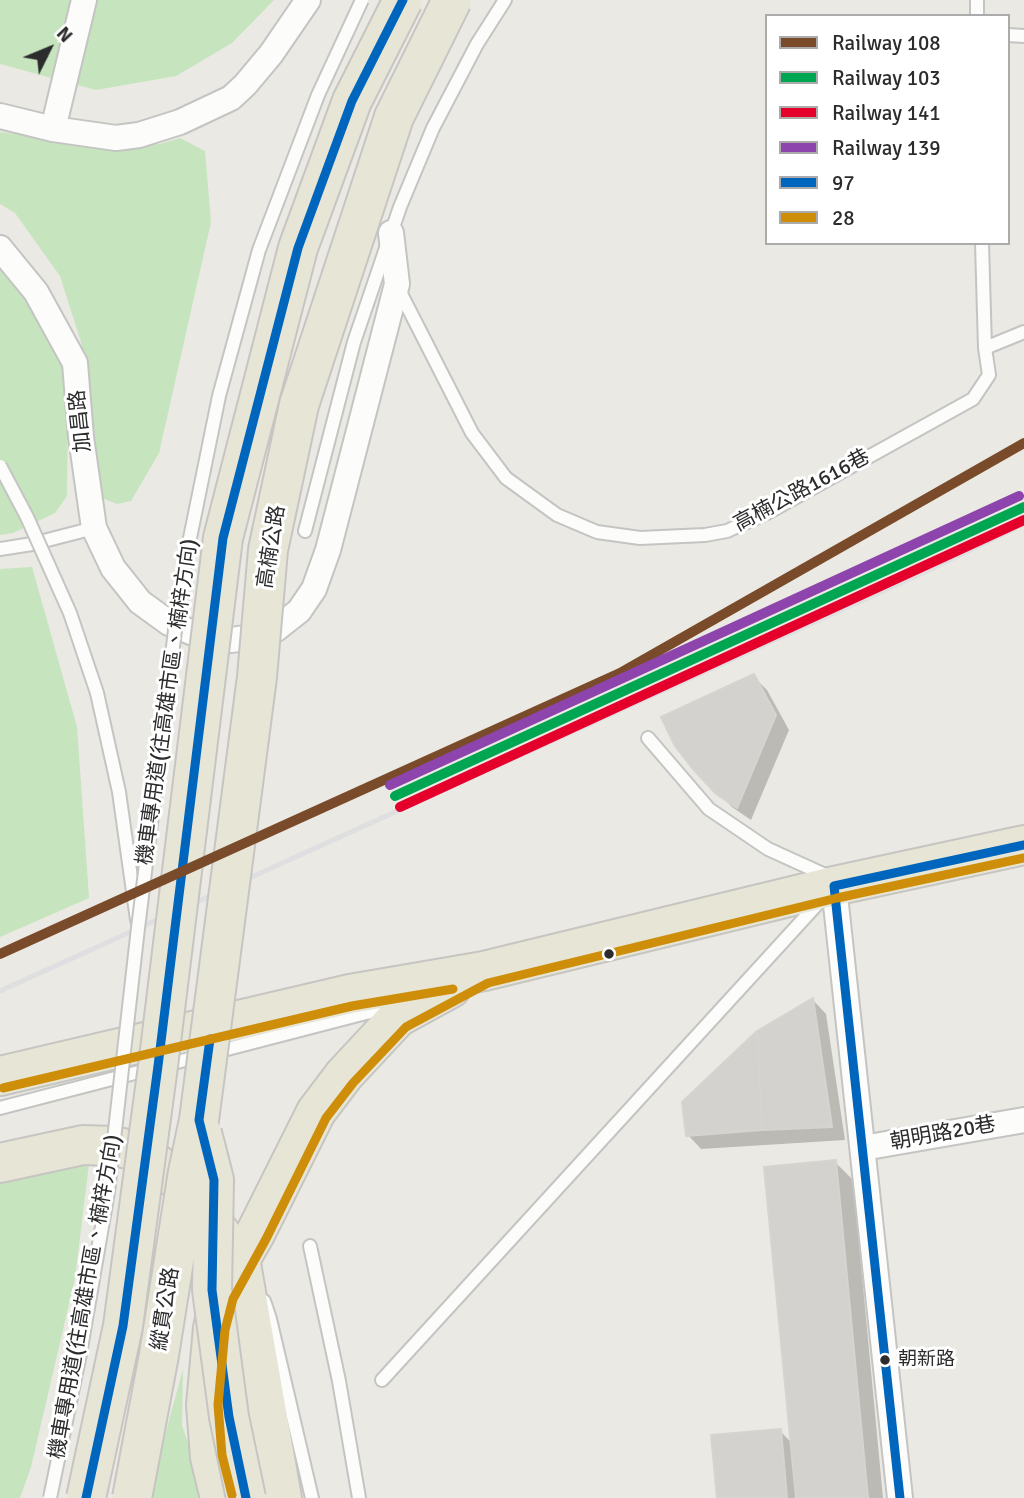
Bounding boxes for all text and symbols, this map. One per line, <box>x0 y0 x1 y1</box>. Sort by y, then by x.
north arrow <box>14 14 84 84</box>
legend <box>765 14 1010 245</box>
text: N <box>51 22 78 48</box>
text: Railway 108 <box>832 30 941 56</box>
text: Railway 103 <box>832 65 941 91</box>
text: Railway 141 <box>832 100 941 126</box>
text: Railway 139 <box>832 135 941 161</box>
text: 97 <box>832 170 855 196</box>
text: 28 <box>832 205 855 231</box>
street label: 加昌路 <box>65 388 97 454</box>
street label: 高楠公路1616巷 <box>730 445 874 537</box>
street label: 高楠公路 <box>253 504 291 590</box>
street label: 機車專用道(往高雄市區、楠梓方向) <box>133 537 203 867</box>
unlabelled marker <box>602 947 616 961</box>
street label: 朝明路20巷 <box>888 1112 998 1156</box>
street label: 機車專用道(往高雄市區、楠梓方向) <box>45 1133 127 1461</box>
street label: 縱貫公路 <box>147 1266 185 1352</box>
place label: 朝新路 <box>898 1349 955 1371</box>
marker: 朝新路 <box>878 1353 892 1367</box>

